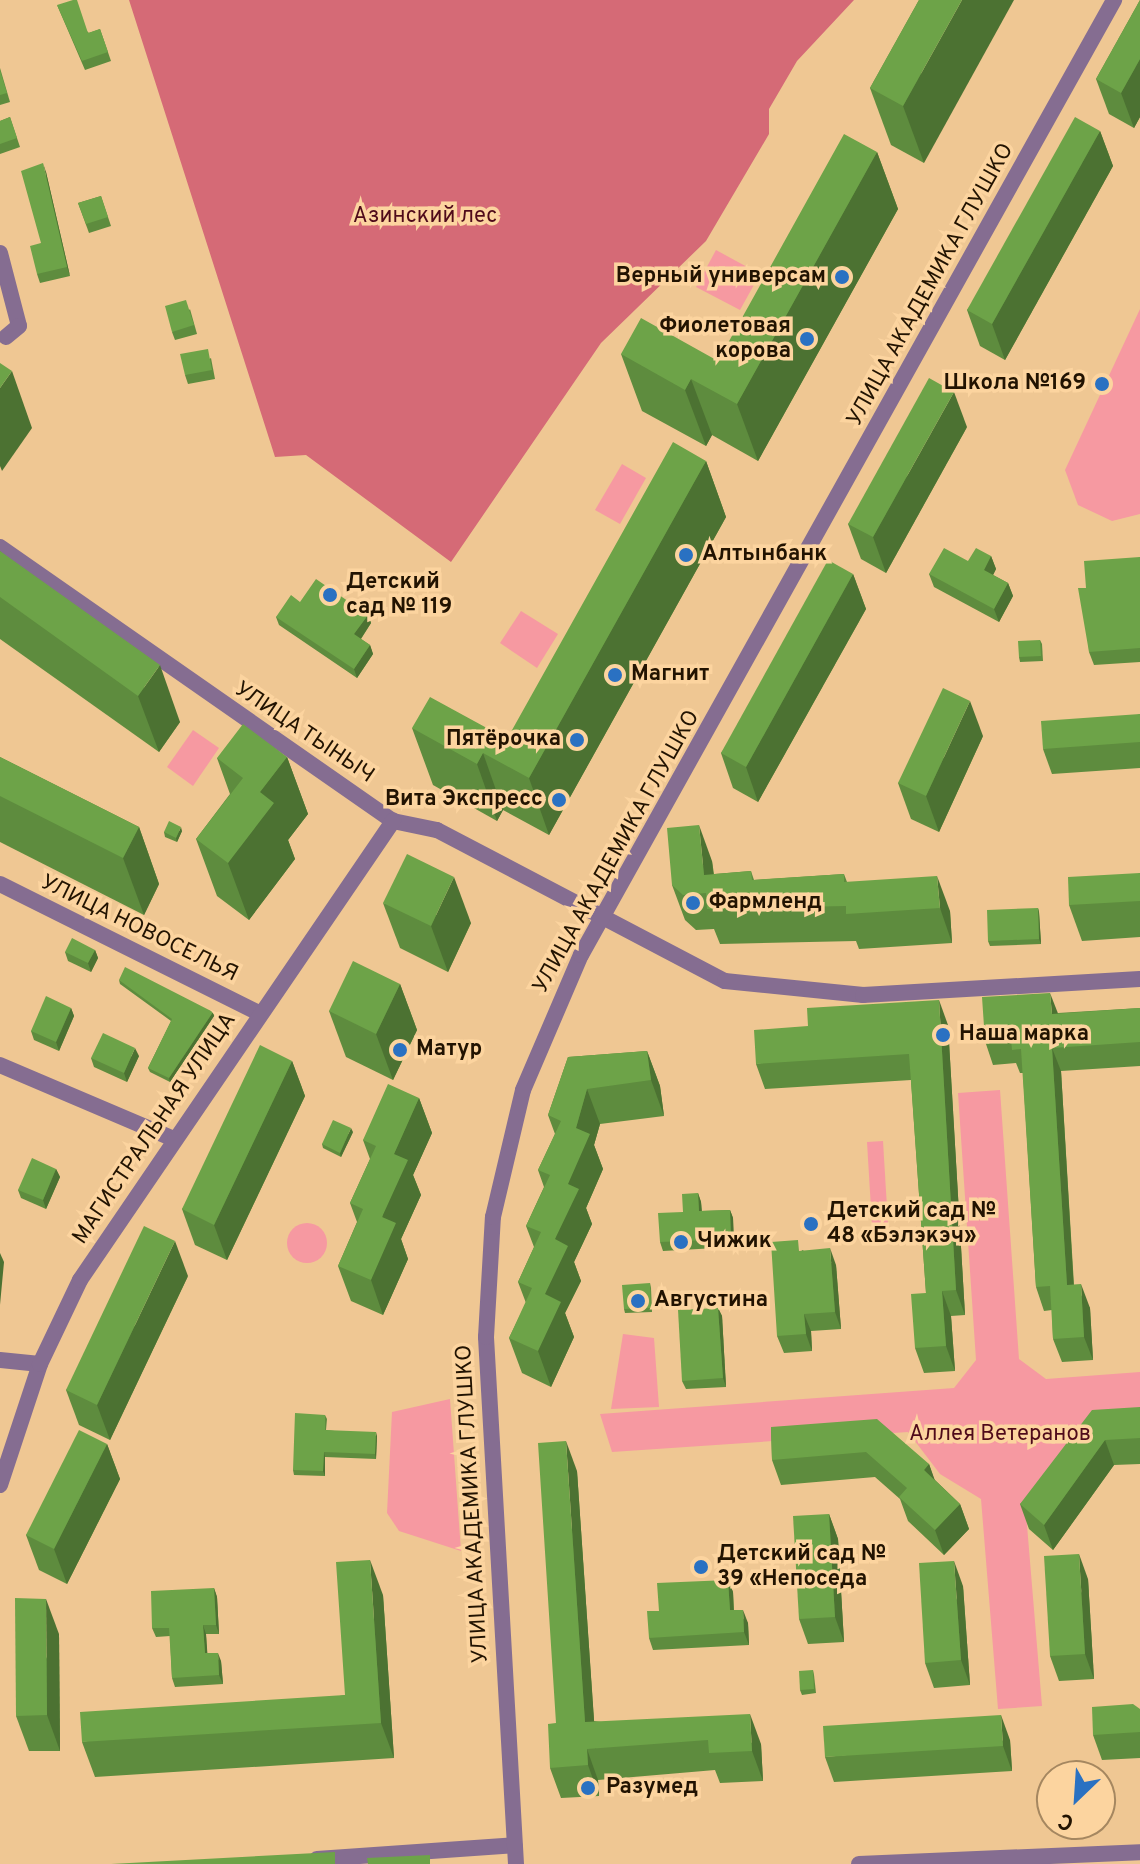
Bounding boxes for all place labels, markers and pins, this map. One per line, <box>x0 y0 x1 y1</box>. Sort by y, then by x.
place label: Верный универсам <box>616 264 826 290</box>
marker: Верный универсам <box>833 268 851 286</box>
place label: Фиолетовая корова <box>660 313 791 364</box>
marker: Фиолетовая корова <box>798 330 816 348</box>
place label: Школа №169 <box>943 371 1086 397</box>
marker: Школа №169 <box>1093 375 1111 393</box>
place label: Алтынбанк <box>702 542 827 568</box>
marker: Алтынбанк <box>677 546 695 564</box>
place label: Детский сад № 119 <box>346 569 452 620</box>
marker: Детский сад № 119 <box>321 586 339 604</box>
place label: Магнит <box>631 662 709 688</box>
marker: Магнит <box>606 666 624 684</box>
place label: Пятёрочка <box>446 727 561 753</box>
marker: Пятёрочка <box>568 731 586 749</box>
place label: Вита Экспресс <box>385 787 543 813</box>
marker: Вита Экспресс <box>550 791 568 809</box>
place label: Фармленд <box>709 890 822 916</box>
marker: Фармленд <box>684 894 702 912</box>
place label: Наша марка <box>959 1022 1089 1048</box>
marker: Наша марка <box>934 1026 952 1044</box>
place label: Матур <box>416 1037 482 1063</box>
marker: Матур <box>391 1041 409 1059</box>
place label: Детский сад № 48 «Бэлэкэч» <box>827 1198 996 1250</box>
marker: Детский сад № 48 «Бэлэкэч» <box>802 1215 820 1233</box>
place label: Чижик <box>697 1229 772 1255</box>
marker: Чижик <box>672 1233 690 1251</box>
place label: Августина <box>654 1288 768 1314</box>
marker: Августина <box>629 1292 647 1310</box>
place label: Детский сад № 39 «Непоседа <box>717 1541 886 1592</box>
marker: Детский сад № 39 «Непоседа <box>692 1558 710 1576</box>
place label: Разумед <box>606 1775 698 1801</box>
marker: Разумед <box>577 1777 599 1799</box>

